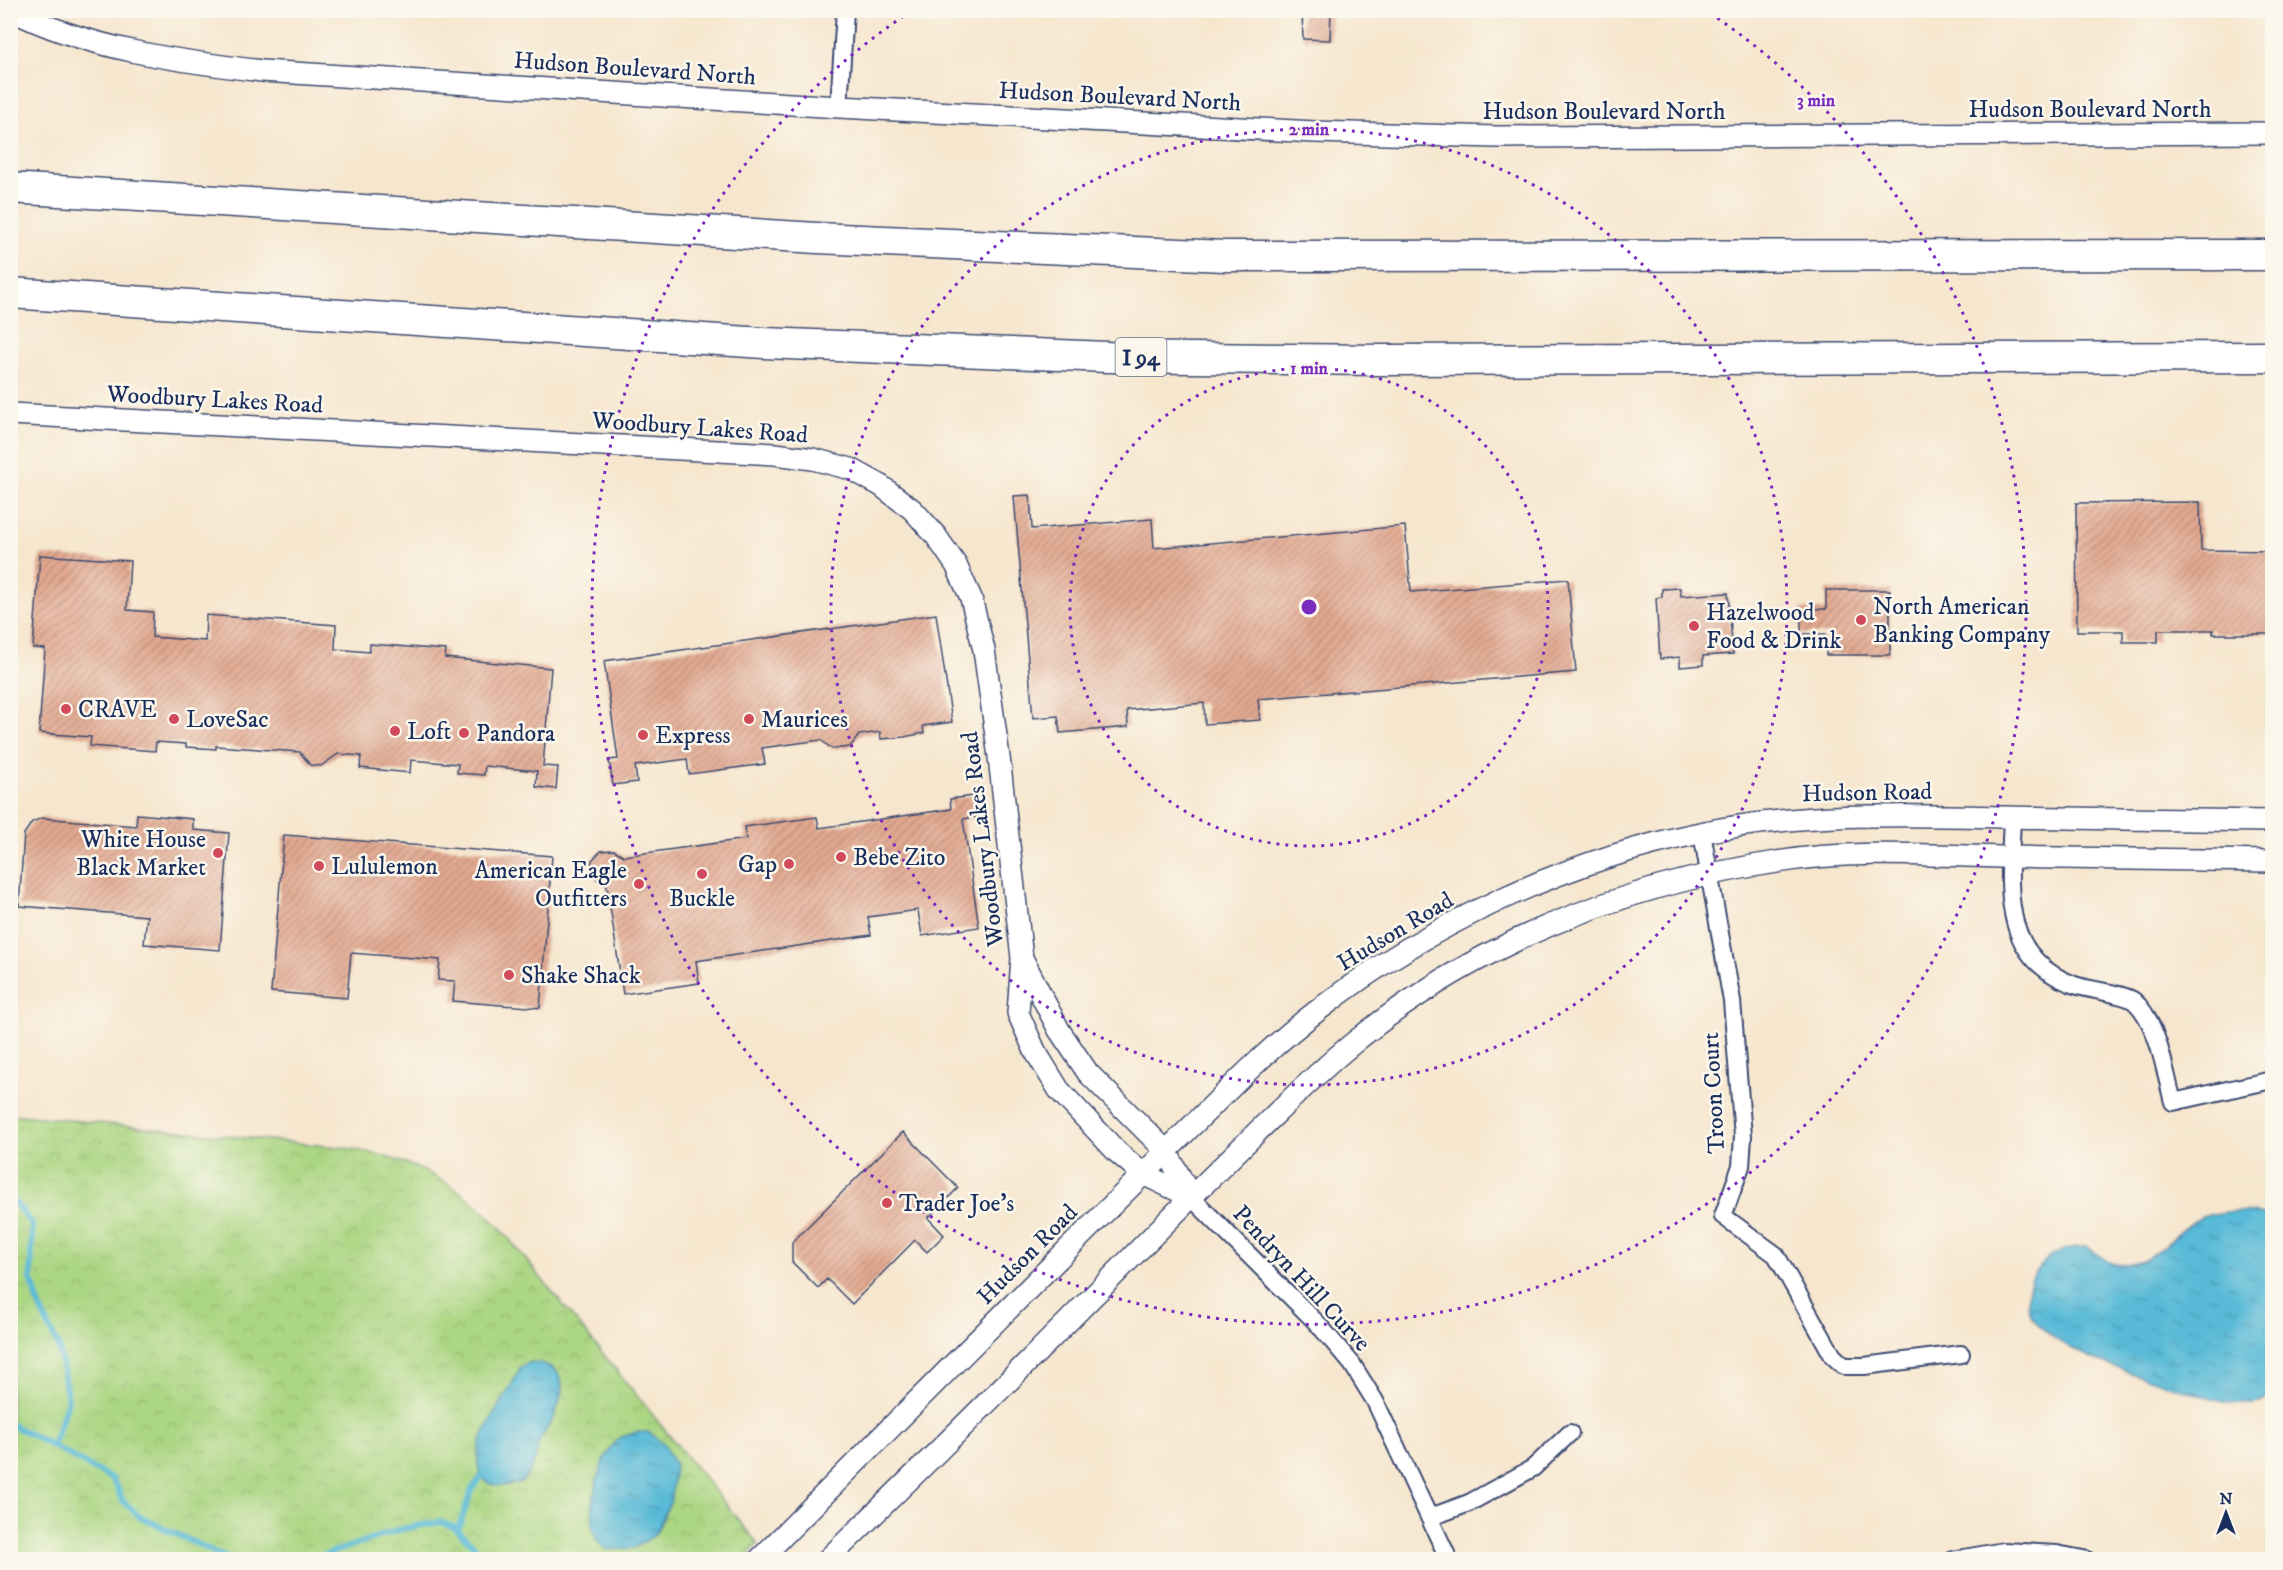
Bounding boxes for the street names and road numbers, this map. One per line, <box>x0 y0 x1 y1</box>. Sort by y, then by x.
street label: Hudson Boulevard North <box>513 46 758 92</box>
street label: Hudson Boulevard North <box>998 76 1242 118</box>
street label: Hudson Boulevard North <box>1969 95 2212 125</box>
street label: Hudson Boulevard North <box>1483 97 1726 127</box>
road number: I 94 <box>1116 338 1166 376</box>
street label: Woodbury Lakes Road <box>105 379 324 421</box>
street label: Woodbury Lakes Road <box>590 405 809 451</box>
street label: Woodbury Lakes Road <box>955 730 1011 949</box>
street label: Hudson Road <box>1802 777 1932 809</box>
street label: Hudson Road <box>1332 885 1459 978</box>
street label: Troon Court <box>1696 1031 1732 1154</box>
street label: Hudson Road <box>971 1198 1084 1311</box>
street label: Pendryn Hill Curve <box>1226 1199 1377 1358</box>

